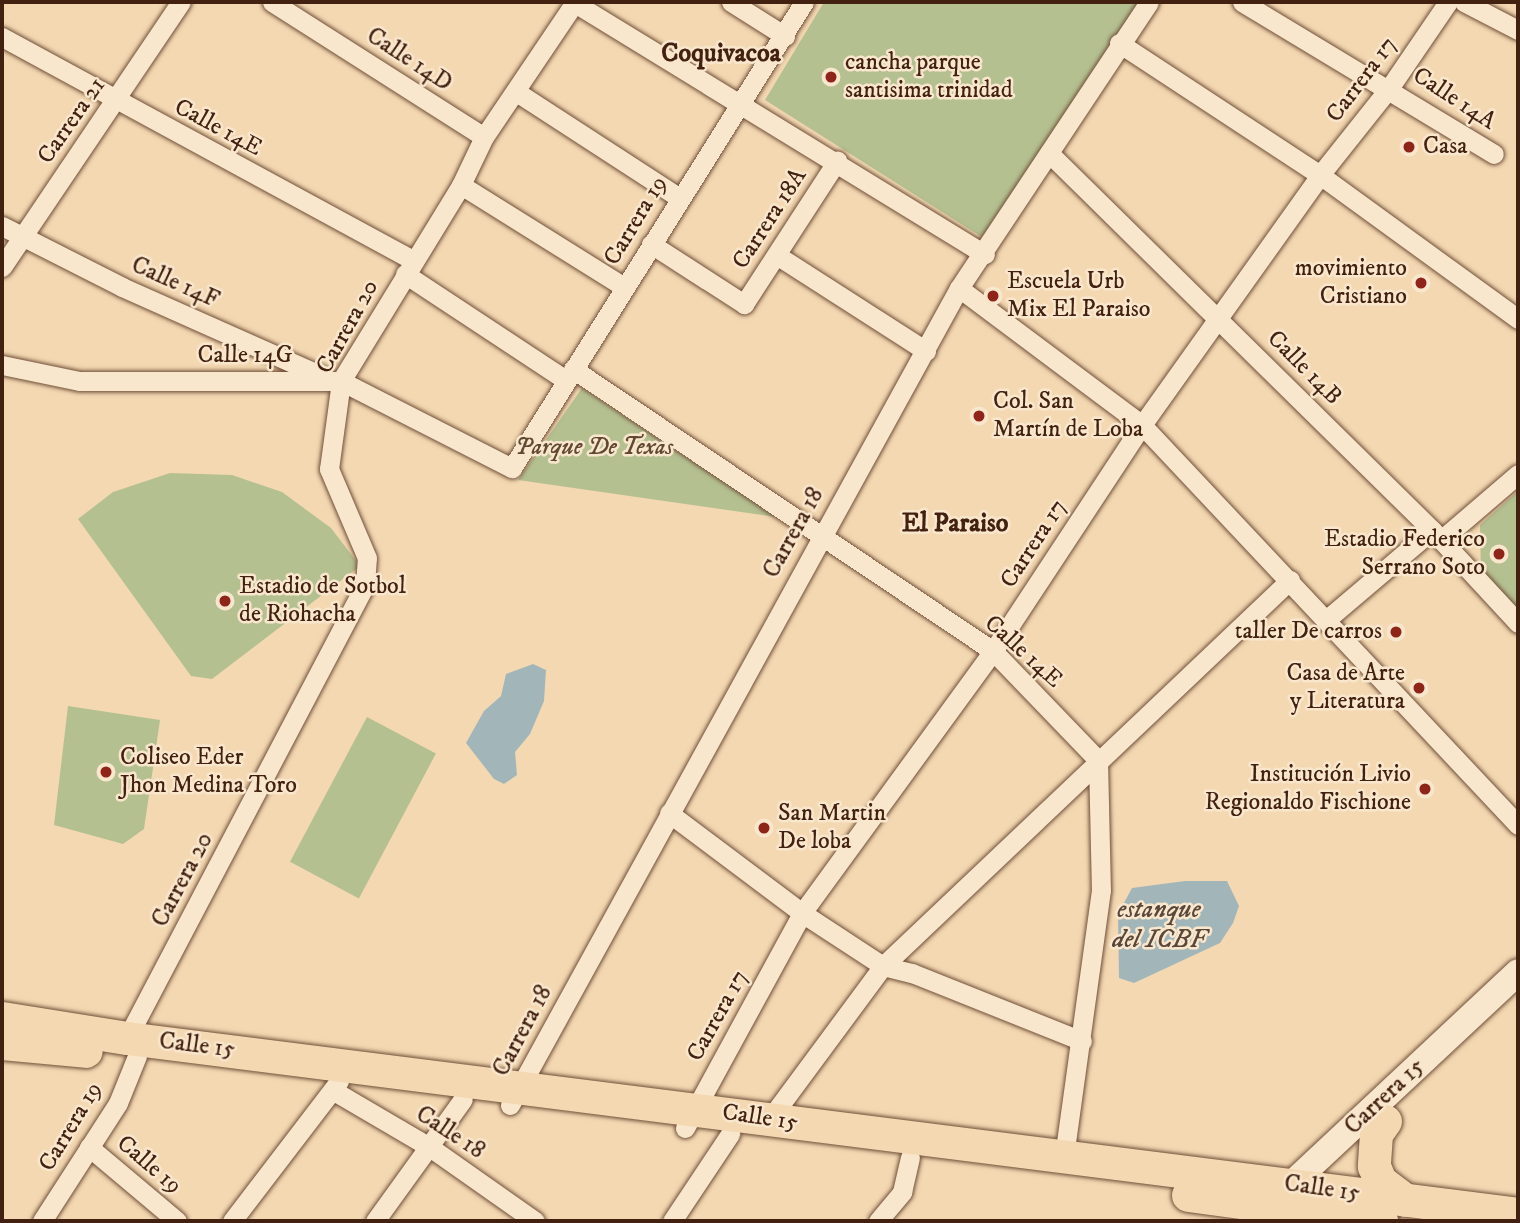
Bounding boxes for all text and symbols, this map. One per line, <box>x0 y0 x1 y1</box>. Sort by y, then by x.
street label: Calle 14D <box>361 22 457 98</box>
street label: Carrera 17 <box>1321 32 1403 128</box>
district label: Coquivacoa <box>661 38 781 70</box>
place label: cancha parque santisima trinidad <box>845 49 1013 105</box>
street label: Calle 14A <box>1407 61 1501 137</box>
marker: cancha parque santisima trinidad <box>823 69 839 85</box>
street label: Carrera 21 <box>32 72 112 170</box>
street label: Calle 14E <box>169 93 267 163</box>
place label: Casa <box>1423 133 1467 161</box>
marker: Casa <box>1401 139 1417 155</box>
street label: Carrera 18A <box>727 163 813 275</box>
street label: Carrera 19 <box>598 171 674 271</box>
street label: Calle 14F <box>127 251 223 315</box>
place label: movimiento Cristiano <box>1295 255 1407 311</box>
place label: Escuela Urb Mix El Paraiso <box>1007 268 1151 324</box>
street label: Carrera 20 <box>310 275 386 379</box>
marker: movimiento Cristiano <box>1413 275 1429 291</box>
marker: Escuela Urb Mix El Paraiso <box>985 288 1001 304</box>
street label: Calle 14B <box>1261 325 1347 411</box>
street label: Calle 14G <box>198 342 292 370</box>
place label: Col. San Martín de Loba <box>993 388 1143 444</box>
marker: Col. San Martín de Loba <box>971 408 987 424</box>
park label: Parque De Texas <box>515 434 673 462</box>
street label: Carrera 18 <box>757 483 831 583</box>
street label: Carrera 17 <box>995 494 1073 594</box>
district label: El Paraiso <box>902 508 1008 540</box>
place label: Estadio Federico Serrano Soto <box>1324 526 1485 582</box>
marker: Estadio Federico Serrano Soto <box>1491 546 1507 562</box>
place label: Estadio de Sotbol de Riohacha <box>239 573 406 629</box>
marker: Estadio de Sotbol de Riohacha <box>217 593 233 609</box>
street label: Calle 14E <box>978 609 1068 695</box>
place label: taller De carros <box>1235 618 1382 646</box>
marker: taller De carros <box>1388 624 1404 640</box>
place label: Casa de Arte y Literatura <box>1287 660 1405 716</box>
marker: Casa de Arte y Literatura <box>1411 680 1427 696</box>
place label: Coliseo Eder Jhon Medina Toro <box>120 744 297 800</box>
place label: Institución Livio Regionaldo Fischione <box>1205 761 1411 817</box>
marker: Coliseo Eder Jhon Medina Toro <box>98 764 114 780</box>
marker: Institución Livio Regionaldo Fischione <box>1417 781 1433 797</box>
place label: San Martin De loba <box>778 800 886 856</box>
marker: San Martin De loba <box>756 820 772 836</box>
street label: Carrera 20 <box>146 828 220 932</box>
water label: estanque del ICBF <box>1112 894 1206 956</box>
street label: Carrera 17 <box>681 965 755 1067</box>
street label: Carrera 18 <box>487 981 559 1081</box>
street label: Calle 15 <box>157 1027 237 1065</box>
street label: Carrera 15 <box>1339 1053 1431 1141</box>
street label: Carrera 19 <box>33 1077 109 1177</box>
street label: Calle 15 <box>720 1098 800 1138</box>
street label: Calle 18 <box>410 1100 490 1166</box>
street label: Calle 19 <box>111 1129 187 1201</box>
street label: Calle 15 <box>1282 1169 1362 1209</box>

